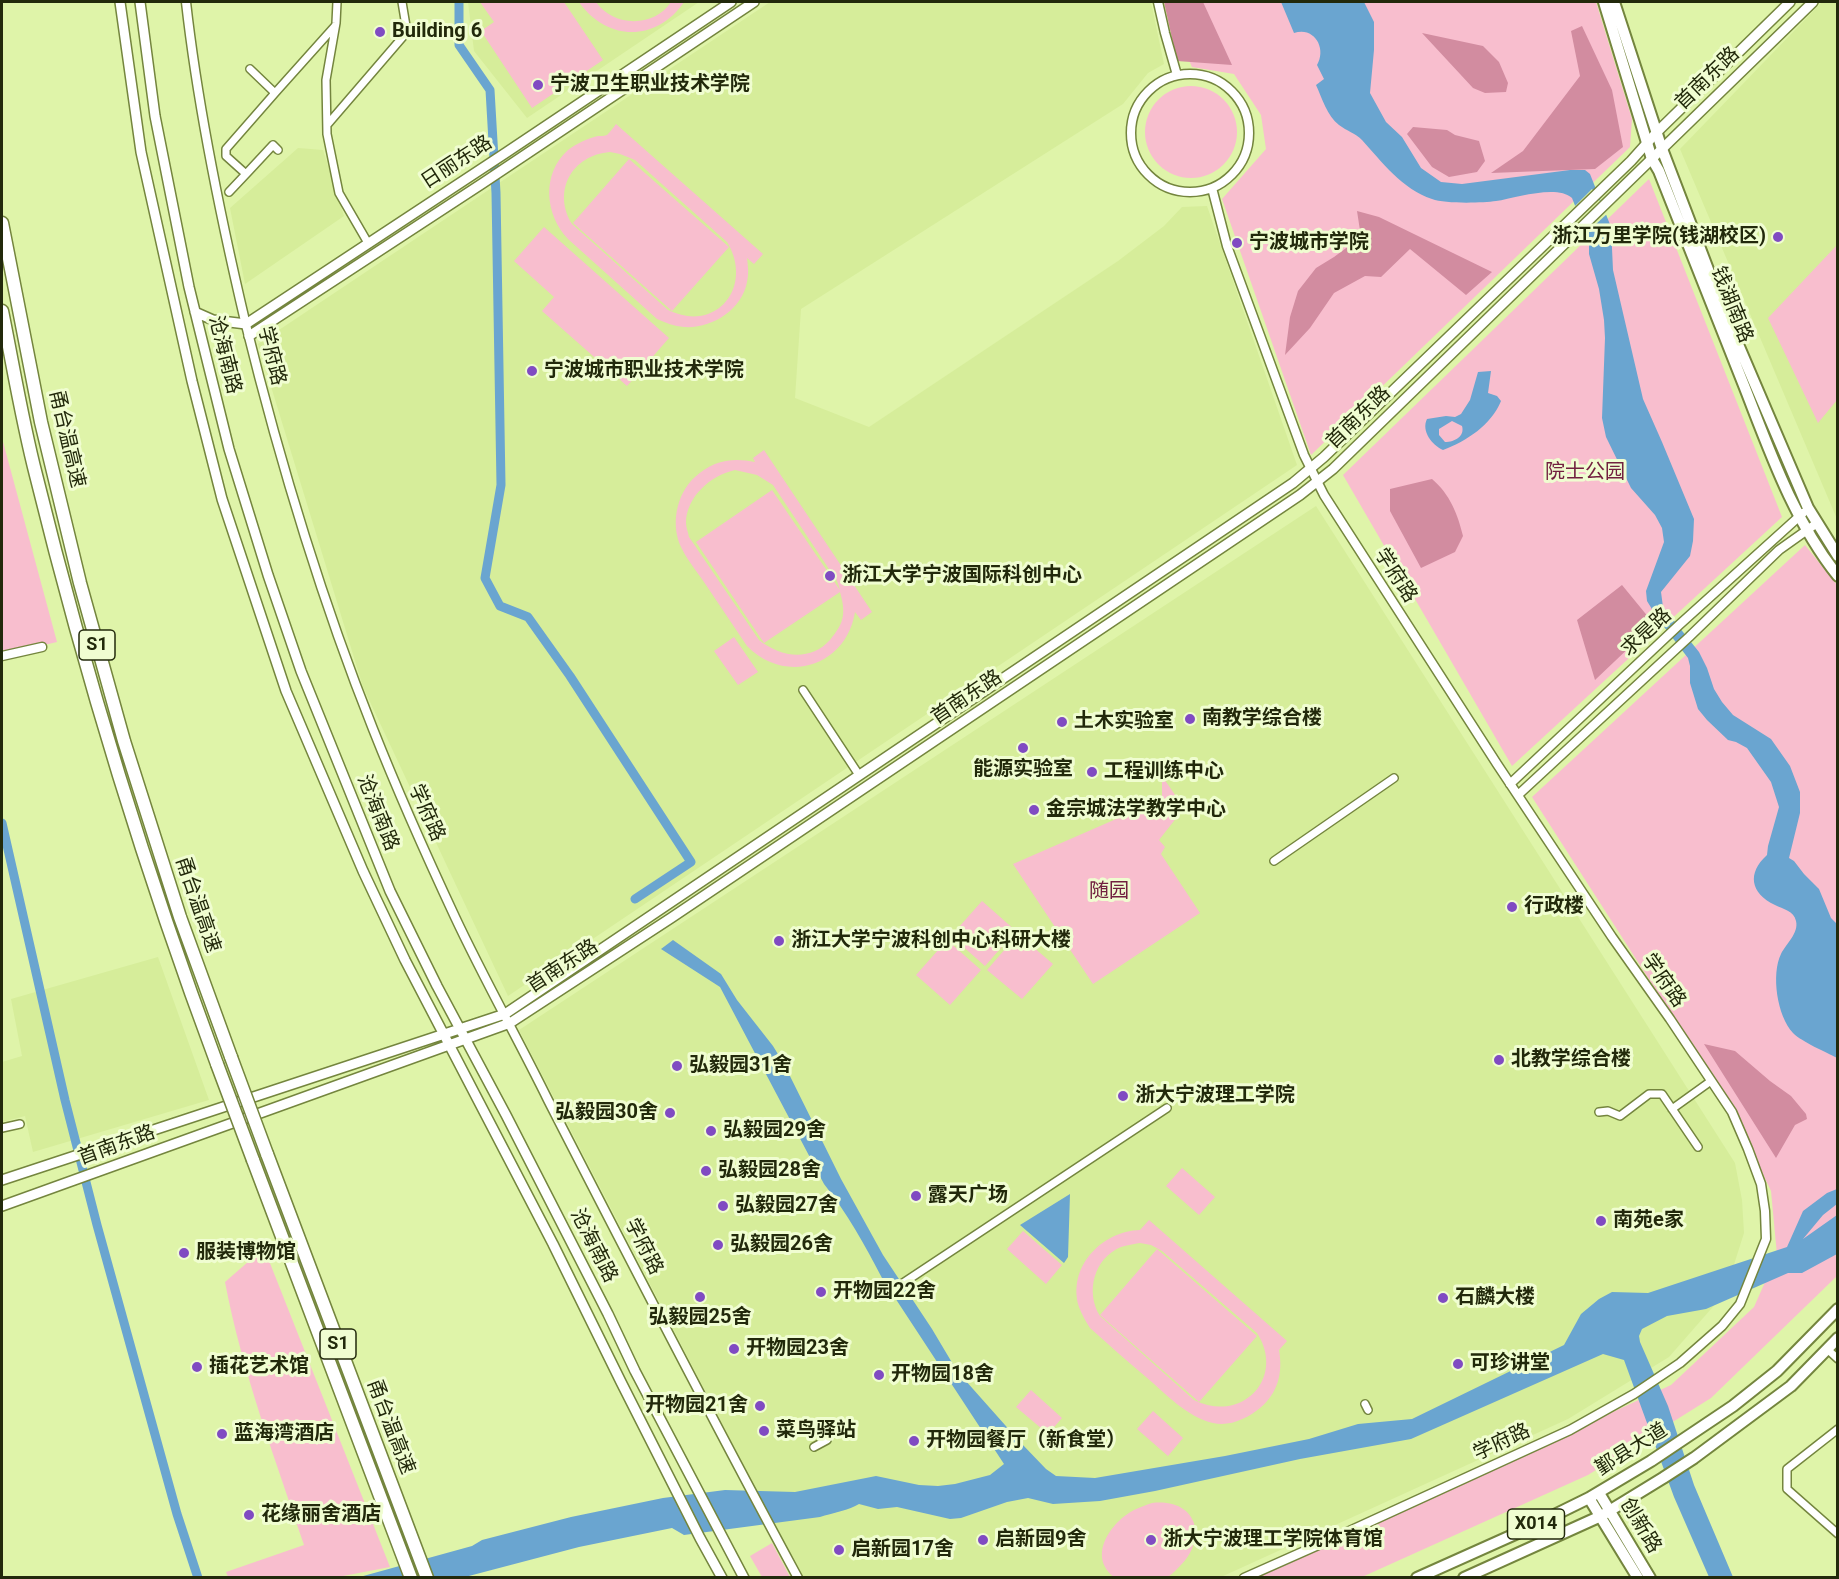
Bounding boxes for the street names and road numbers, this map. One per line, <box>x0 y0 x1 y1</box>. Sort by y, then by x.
street label: 首南东路 <box>1671 43 1745 115</box>
street label: 日丽东路 <box>417 131 497 195</box>
street label: 钱湖南路 <box>1705 263 1757 347</box>
street label: 沧海南路 <box>203 313 245 397</box>
street label: 学府路 <box>252 324 290 388</box>
street label: 首南东路 <box>1322 382 1396 454</box>
street label: 甬台温高速 <box>43 388 89 490</box>
street label: 学府路 <box>1369 544 1421 608</box>
street label: 求是路 <box>1617 604 1677 662</box>
road number: S1 <box>79 630 115 660</box>
street label: 首南东路 <box>927 666 1007 730</box>
street label: 沧海南路 <box>351 771 403 855</box>
street label: 学府路 <box>403 781 449 845</box>
street label: 甬台温高速 <box>169 854 225 956</box>
street label: 首南东路 <box>523 935 603 999</box>
street label: 学府路 <box>1636 950 1690 1012</box>
street label: 首南东路 <box>75 1121 159 1171</box>
street label: 沧海南路 <box>564 1205 622 1287</box>
street label: 学府路 <box>619 1215 667 1279</box>
road number: S1 <box>320 1329 356 1359</box>
street label: 甬台温高速 <box>361 1376 419 1478</box>
street label: 学府路 <box>1470 1419 1534 1467</box>
street label: 鄞县大道 <box>1592 1419 1672 1481</box>
street label: 创新路 <box>1614 1494 1666 1558</box>
road number: X014 <box>1508 1509 1564 1539</box>

